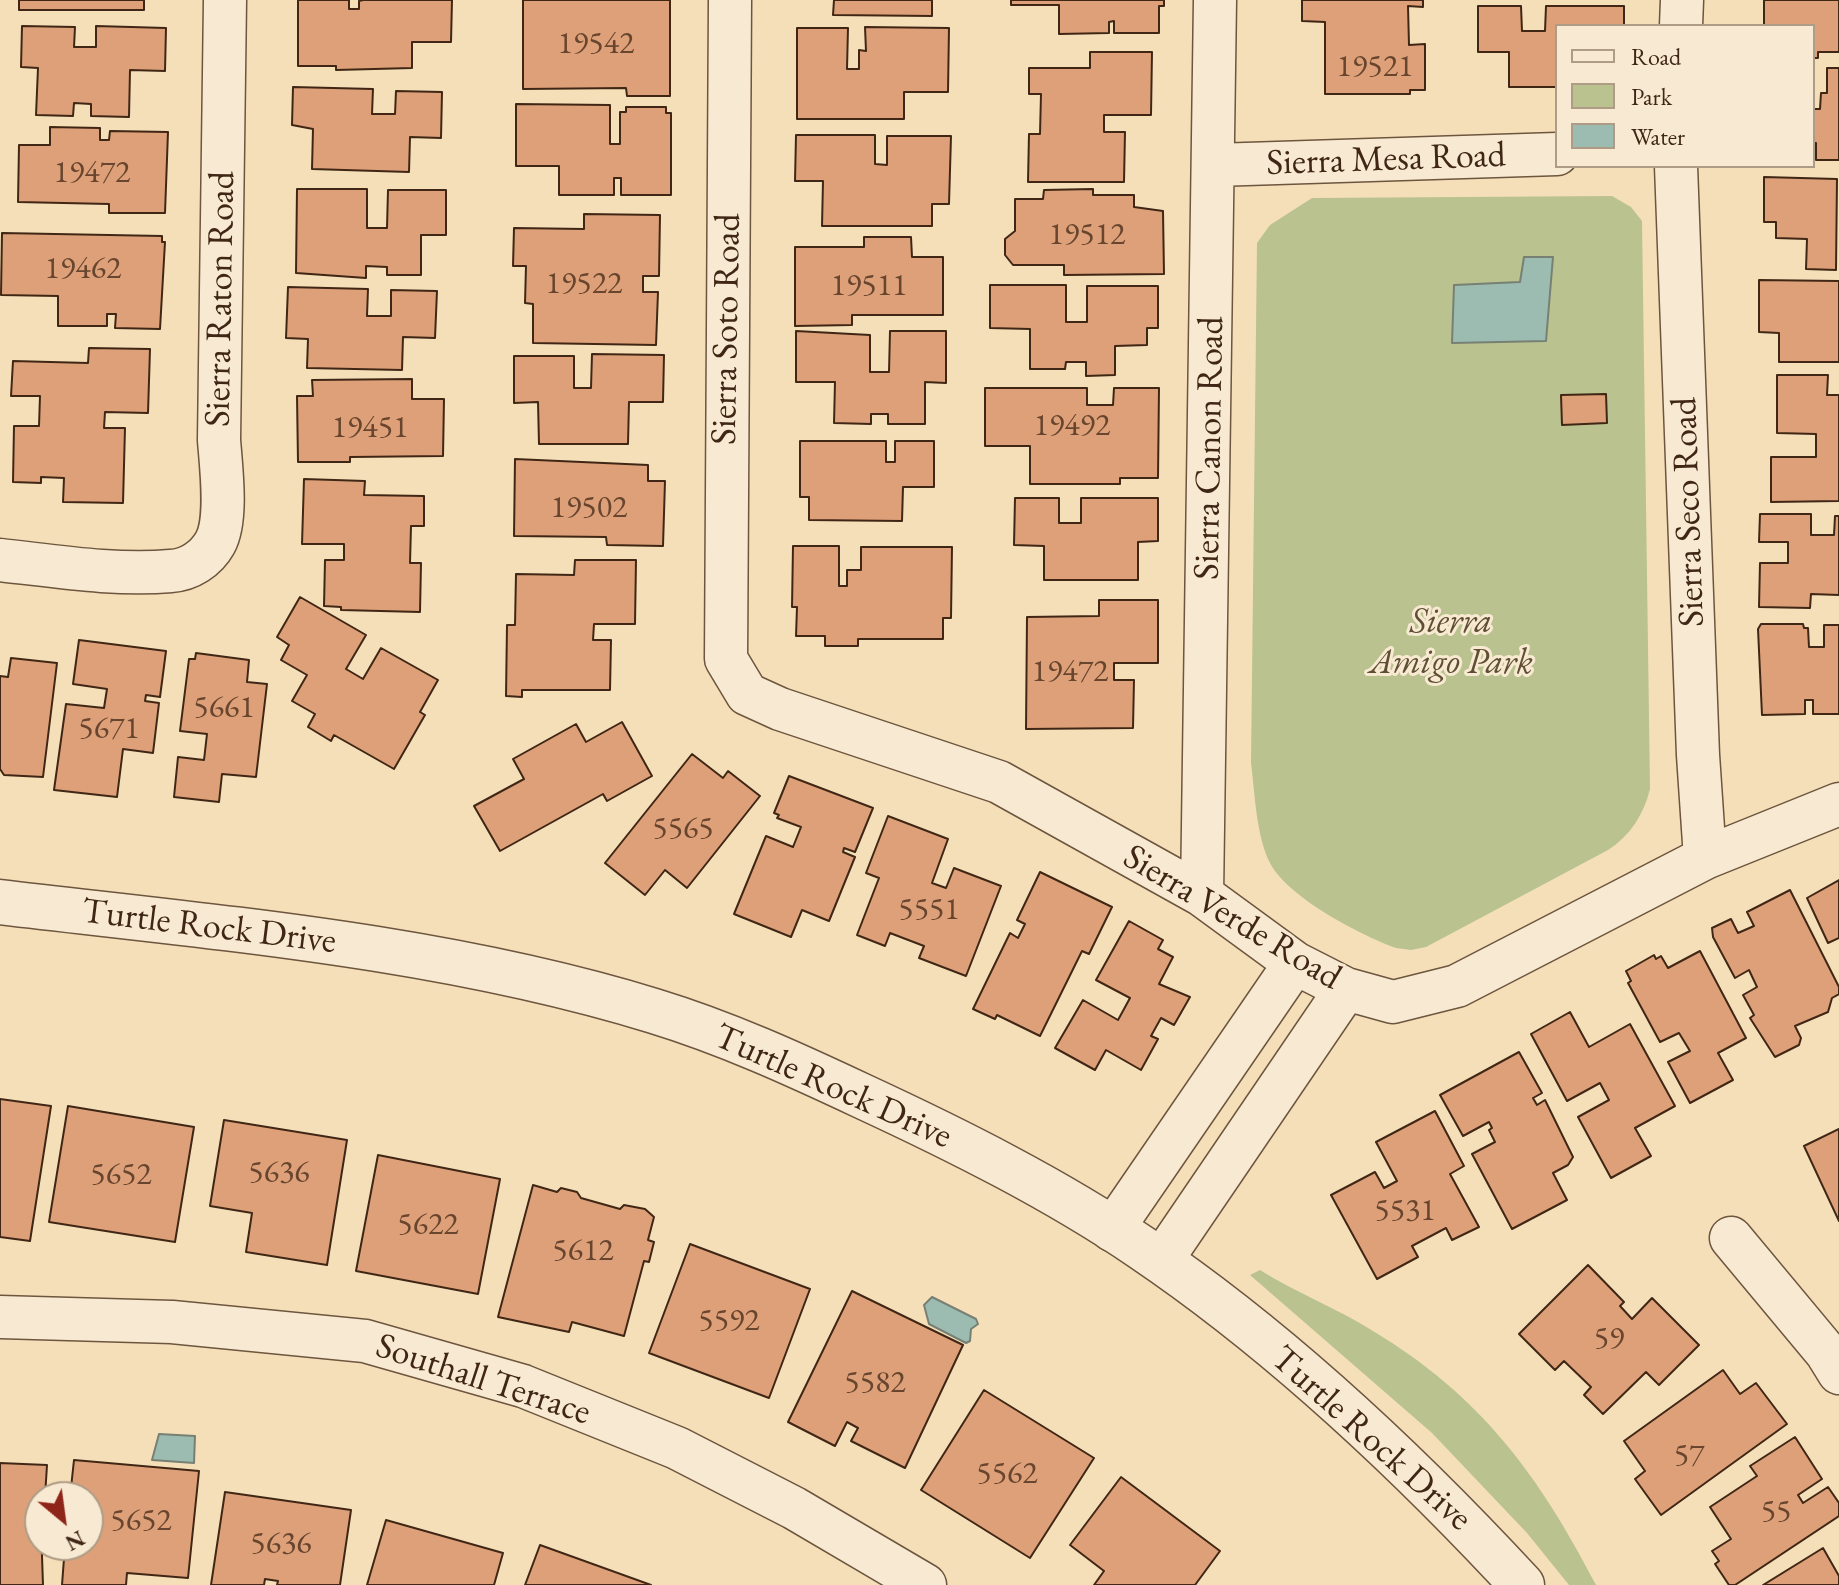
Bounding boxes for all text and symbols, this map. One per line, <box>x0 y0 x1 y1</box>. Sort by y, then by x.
legend <box>1555 24 1815 168</box>
house number: 19542 <box>558 25 634 63</box>
text: Road <box>1631 41 1681 72</box>
house number: 19521 <box>1337 48 1413 86</box>
text: Park <box>1631 81 1672 112</box>
text: Water <box>1631 121 1685 152</box>
street label: Sierra Mesa Road <box>1266 134 1506 186</box>
house number: 19472 <box>54 154 130 192</box>
street label: Sierra Raton Road <box>197 171 245 427</box>
street label: Sierra Soto Road <box>703 213 751 445</box>
house number: 19512 <box>1049 216 1125 254</box>
house number: 19462 <box>45 250 121 288</box>
house number: 19522 <box>546 265 622 303</box>
house number: 19511 <box>831 267 907 305</box>
street label: Sierra Canon Road <box>1186 316 1234 580</box>
street label: Sierra Seco Road <box>1663 396 1715 628</box>
house number: 19492 <box>1034 407 1110 445</box>
house number: 19451 <box>332 409 408 447</box>
house number: 19502 <box>551 489 627 527</box>
park label: Sierra Amigo Park <box>1369 600 1533 685</box>
house number: 19472 <box>1032 653 1108 691</box>
house number: 5661 <box>193 689 255 727</box>
house number: 5671 <box>78 710 140 748</box>
house number: 5565 <box>652 810 714 848</box>
street label: Sierra Verde Road <box>1115 836 1349 1000</box>
street label: Turtle Rock Drive <box>80 890 338 964</box>
house number: 5551 <box>898 891 960 929</box>
street label: Turtle Rock Drive <box>708 1015 958 1159</box>
house number: 5636 <box>248 1154 310 1192</box>
house number: 5652 <box>90 1156 152 1194</box>
house number: 5531 <box>1374 1192 1436 1230</box>
house number: 5622 <box>397 1206 459 1244</box>
house number: 5612 <box>552 1232 614 1270</box>
house number: 5592 <box>698 1302 760 1340</box>
house number: 59 <box>1594 1320 1624 1358</box>
street label: Southall Terrace <box>370 1325 596 1435</box>
street label: Turtle Rock Drive <box>1262 1337 1480 1541</box>
house number: 5582 <box>844 1364 906 1402</box>
house number: 57 <box>1674 1437 1704 1475</box>
house number: 5562 <box>976 1455 1038 1493</box>
north arrow <box>24 1481 104 1561</box>
house number: 55 <box>1761 1493 1791 1531</box>
house number: 5652 <box>110 1502 172 1540</box>
text: N <box>60 1524 90 1558</box>
house number: 5636 <box>250 1525 312 1563</box>

